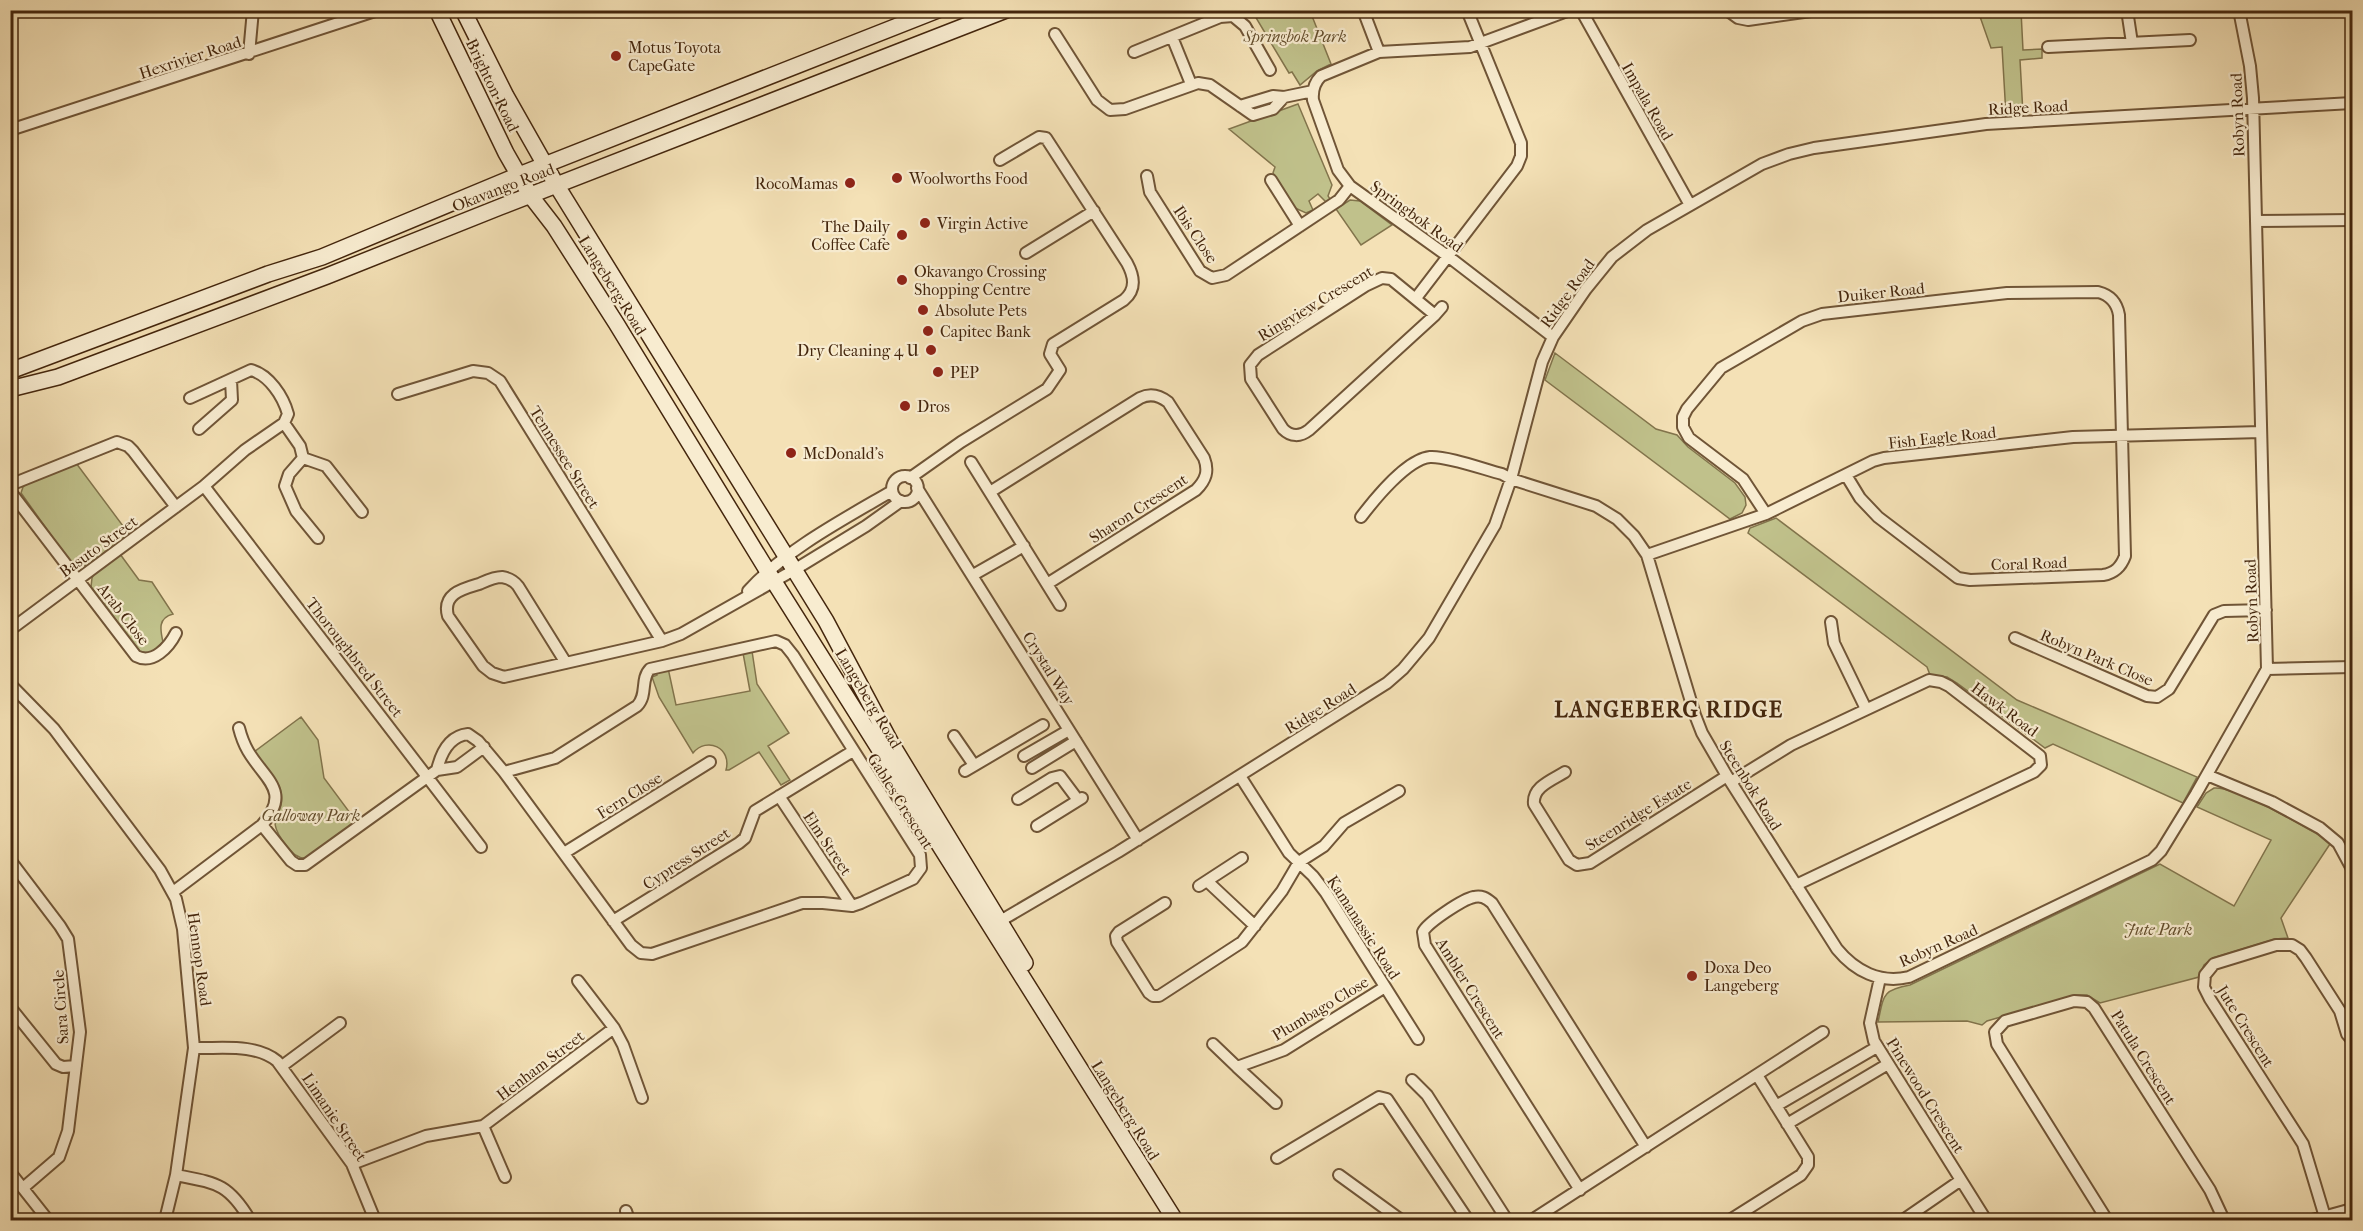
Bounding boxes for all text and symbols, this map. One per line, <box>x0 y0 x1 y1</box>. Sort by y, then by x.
park label: Springbok Park <box>1242 27 1347 46</box>
street label: Hexrivier Road <box>137 32 244 83</box>
street label: Brighton Road <box>462 36 523 135</box>
place label: Motus Toyota CapeGate <box>628 38 721 75</box>
marker: Motus Toyota CapeGate <box>609 49 623 63</box>
street label: Impala Road <box>1618 59 1678 144</box>
street label: Robyn Road <box>2227 72 2248 157</box>
street label: Ridge Road <box>1987 96 2069 119</box>
street label: Okavango Road <box>449 159 557 216</box>
place label: Woolworths Food <box>908 169 1028 188</box>
marker: Woolworths Food <box>890 171 904 185</box>
place label: RocoMamas <box>755 174 838 193</box>
marker: RocoMamas <box>843 176 857 190</box>
street label: Springbok Road <box>1367 176 1467 257</box>
street label: Ibis Close <box>1169 202 1222 267</box>
place label: Virgin Active <box>936 214 1028 233</box>
marker: Virgin Active <box>918 216 932 230</box>
place label: The Daily Coffee Cafe <box>811 217 890 254</box>
marker: The Daily Coffee Cafe <box>895 228 909 242</box>
street label: Langeberg Road <box>574 232 651 339</box>
street label: Ridge Road <box>1536 255 1599 331</box>
street label: Ringview Crescent <box>1254 261 1377 345</box>
place label: Okavango Crossing Shopping Centre <box>914 262 1047 299</box>
marker: Okavango Crossing Shopping Centre <box>895 273 909 287</box>
street label: Duiker Road <box>1836 278 1926 307</box>
place label: Absolute Pets <box>934 301 1027 320</box>
marker: Absolute Pets <box>916 303 930 317</box>
place label: Capitec Bank <box>940 322 1032 341</box>
marker: Capitec Bank <box>921 324 935 338</box>
place label: Dry Cleaning 4 U <box>797 341 920 360</box>
marker: Dry Cleaning 4 U <box>924 343 938 357</box>
place label: PEP <box>950 363 979 382</box>
marker: PEP <box>931 365 945 379</box>
place label: Dros <box>917 397 950 416</box>
marker: Dros <box>898 399 912 413</box>
street label: Tennessee Street <box>525 403 604 512</box>
street label: Fish Eagle Road <box>1887 422 1997 453</box>
place label: McDonald's <box>803 444 884 463</box>
marker: McDonald's <box>784 446 798 460</box>
street label: Sharon Crescent <box>1086 469 1191 547</box>
street label: Basuto Street <box>55 511 141 581</box>
street label: Coral Road <box>1990 553 2068 574</box>
street label: Robyn Road <box>2241 558 2262 643</box>
street label: Arab Close <box>93 579 154 649</box>
street label: Thoroughbred Street <box>302 594 407 721</box>
street label: Robyn Park Close <box>2037 625 2156 690</box>
street label: Crystal Way <box>1018 628 1079 709</box>
street label: Langeberg Road <box>831 645 906 752</box>
street label: Hawk Road <box>1968 678 2042 741</box>
street label: Ridge Road <box>1281 679 1360 738</box>
district label: LANGEBERG RIDGE <box>1554 697 1784 723</box>
street label: Steenbok Road <box>1715 737 1786 834</box>
street label: Gables Crescent <box>863 750 938 853</box>
street label: Fern Close <box>593 768 665 823</box>
street label: Steenridge Estate <box>1582 774 1695 855</box>
park label: Galloway Park <box>262 806 360 825</box>
street label: Elm Street <box>799 808 856 879</box>
street label: Cypress Street <box>639 823 734 894</box>
street label: Kamanassie Road <box>1323 872 1404 983</box>
street label: Hennop Road <box>184 911 216 1008</box>
street label: Robyn Road <box>1896 920 1981 971</box>
park label: Jute Park <box>2124 920 2192 939</box>
street label: Ambler Crescent <box>1431 933 1509 1042</box>
place label: Doxa Deo Langeberg <box>1704 958 1779 995</box>
street label: Sara Circle <box>48 969 73 1045</box>
marker: Doxa Deo Langeberg <box>1685 969 1699 983</box>
street label: Plumbago Close <box>1269 972 1372 1045</box>
street label: Jute Crescent <box>2212 980 2278 1071</box>
street label: Patula Crescent <box>2107 1006 2180 1108</box>
street label: Henham Street <box>493 1026 588 1105</box>
street label: Pinewood Crescent <box>1882 1034 1969 1157</box>
street label: Langeberg Road <box>1087 1057 1164 1164</box>
street label: Limanie Street <box>298 1069 371 1165</box>

